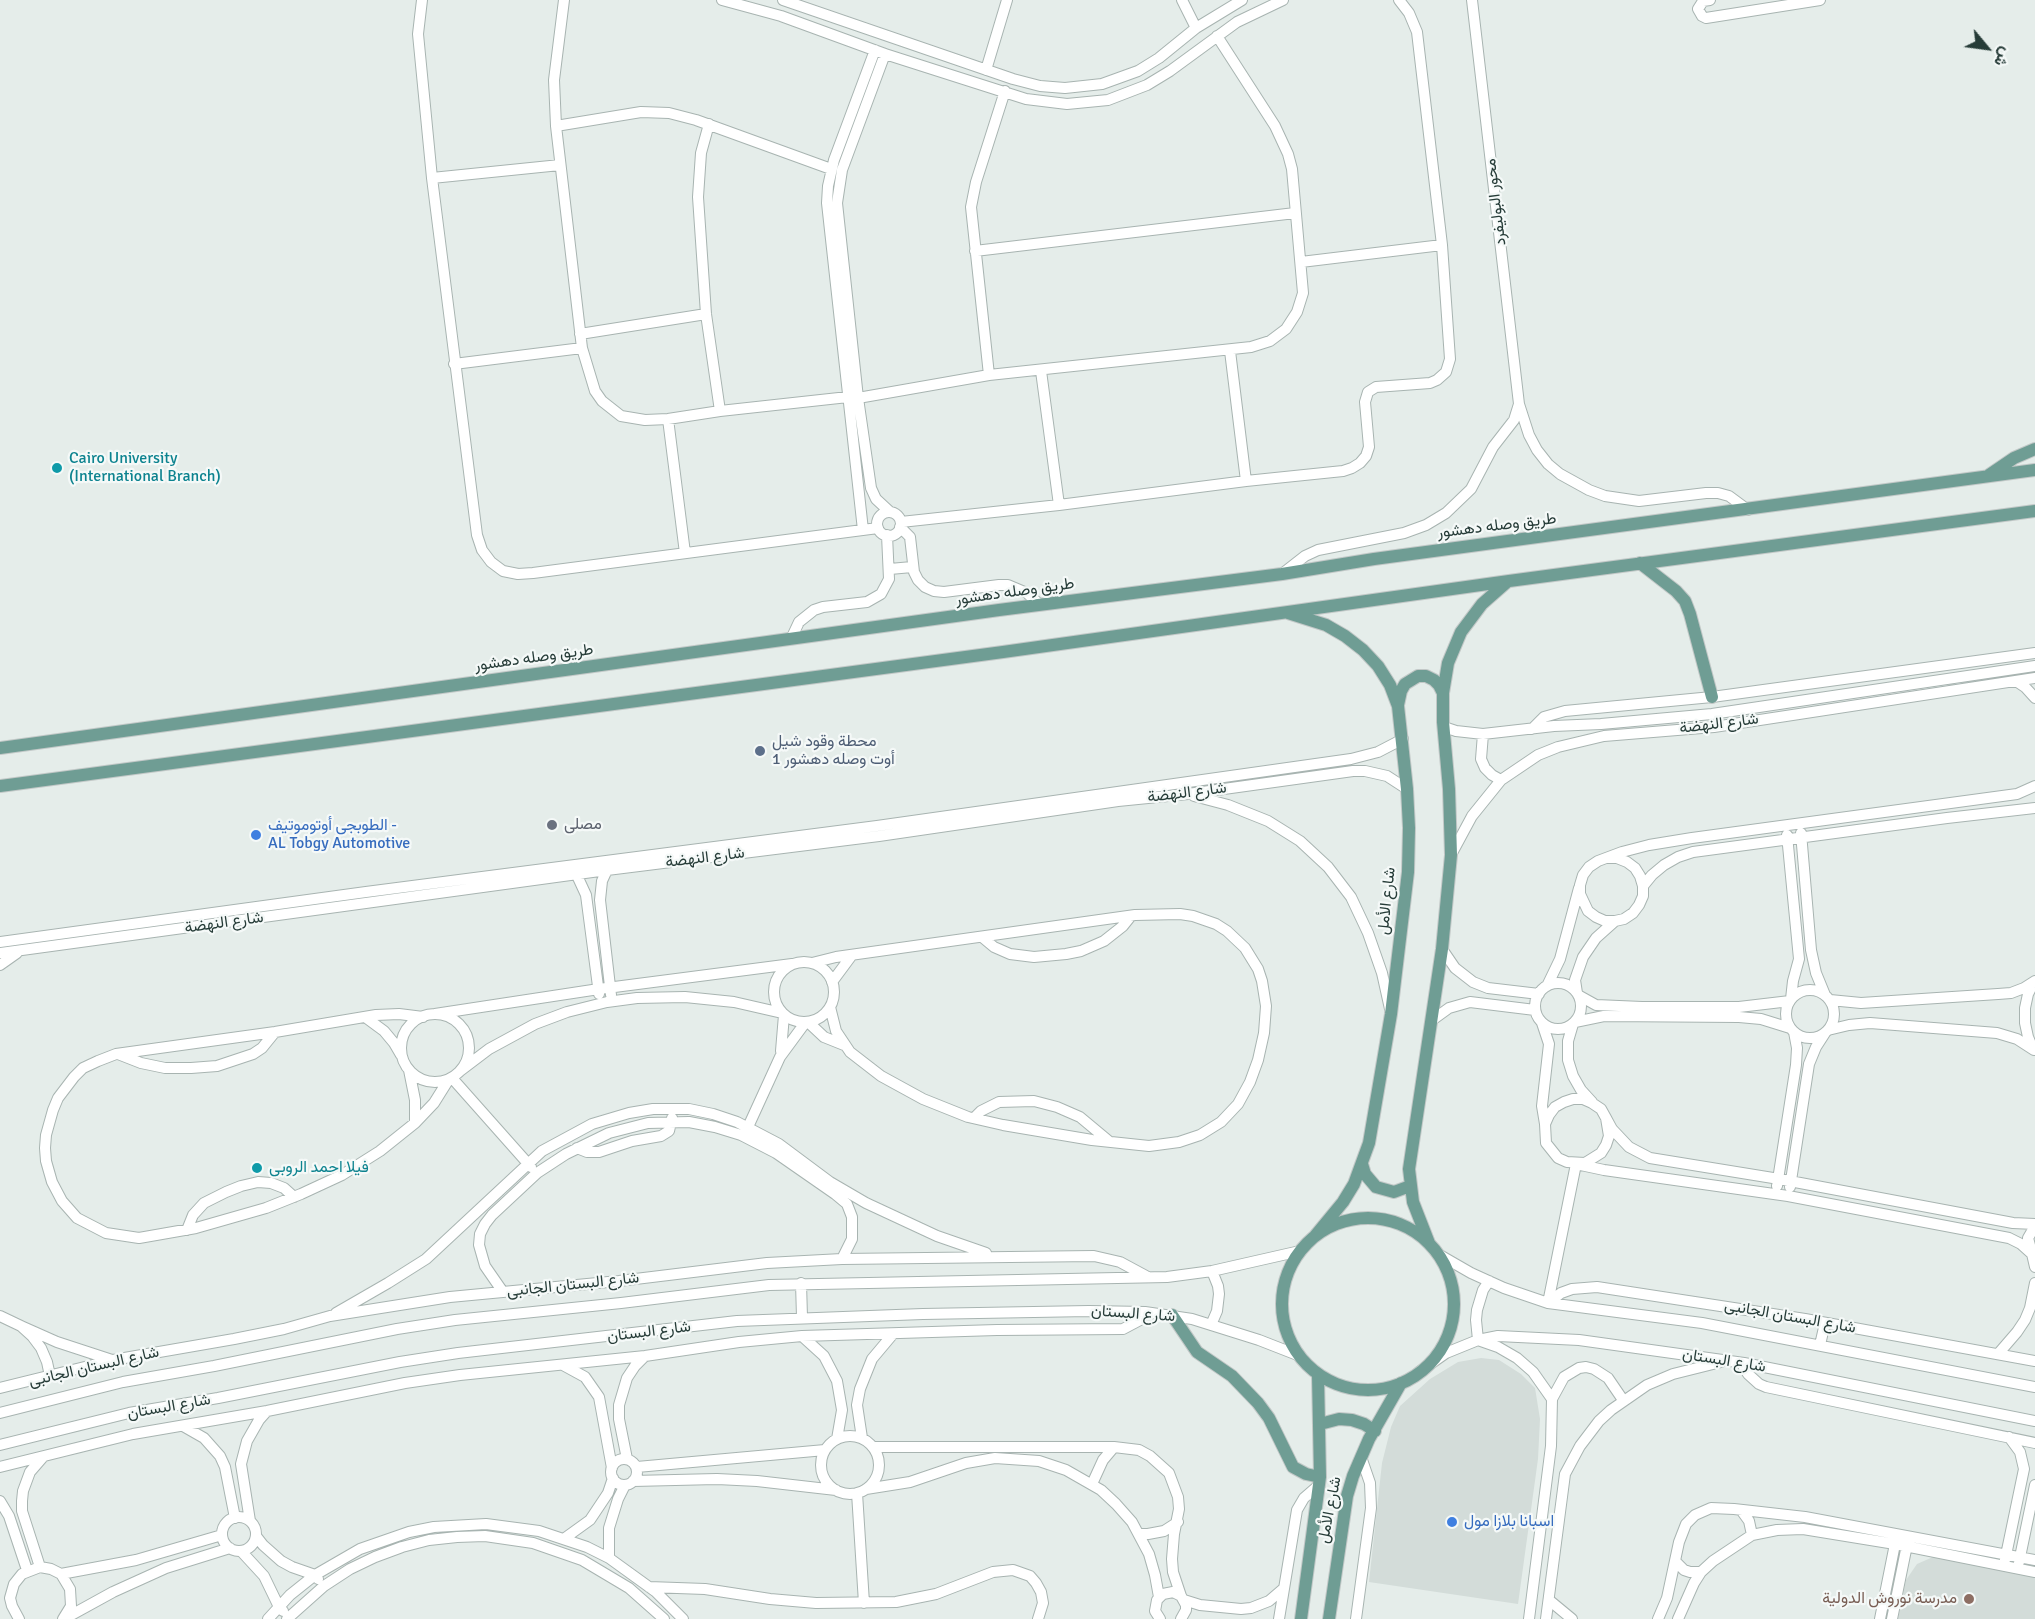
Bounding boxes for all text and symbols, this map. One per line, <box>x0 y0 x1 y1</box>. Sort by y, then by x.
north arrow <box>1957 18 2017 78</box>
text: ش <box>1989 43 2016 70</box>
street label: محور البوليفرد <box>1481 157 1511 247</box>
place label: Cairo University (International Branch) <box>69 449 221 487</box>
marker: Cairo University (International Branch) <box>50 461 64 475</box>
street label: طريق وصله دهشور <box>1436 509 1558 543</box>
street label: طريق وصله دهشور <box>954 574 1076 610</box>
street label: طريق وصله دهشور <box>473 640 595 676</box>
street label: شارع النهضة <box>1678 710 1760 738</box>
place label: محطة وقود شيل أوت وصله دهشور 1 <box>772 732 895 770</box>
marker: محطة وقود شيل أوت وصله دهشور 1 <box>753 744 767 758</box>
street label: شارع النهضة <box>1146 779 1228 807</box>
place label: مصلى <box>564 815 602 835</box>
place label: الطوبجى أوتوموتيف - AL Tobgy Automotive <box>268 816 410 854</box>
marker: مصلى <box>545 818 559 832</box>
marker: الطوبجى أوتوموتيف - AL Tobgy Automotive <box>249 828 263 842</box>
street label: شارع النهضة <box>664 844 746 872</box>
street label: شارع الأمل <box>1374 866 1400 936</box>
street label: شارع النهضة <box>183 908 265 938</box>
place label: فيلا احمد الروبى <box>269 1158 369 1178</box>
marker: فيلا احمد الروبى <box>250 1161 264 1175</box>
street label: شارع البستان الجانبى <box>506 1268 640 1302</box>
street label: شارع البستان الجانبى <box>1723 1296 1857 1338</box>
street label: شارع البستان <box>1090 1301 1176 1327</box>
street label: شارع البستان <box>606 1317 692 1347</box>
street label: شارع البستان الجانبى <box>27 1343 161 1391</box>
street label: شارع البستان <box>1681 1345 1767 1377</box>
street label: شارع البستان <box>126 1390 212 1424</box>
street label: شارع الأمل <box>1314 1475 1346 1545</box>
place label: اسبانا بلازا مول <box>1464 1512 1554 1532</box>
marker: اسبانا بلازا مول <box>1445 1515 1459 1529</box>
place label: مدرسة نوروش الدولية <box>1822 1589 1957 1609</box>
marker: مدرسة نوروش الدولية <box>1962 1592 1976 1606</box>

